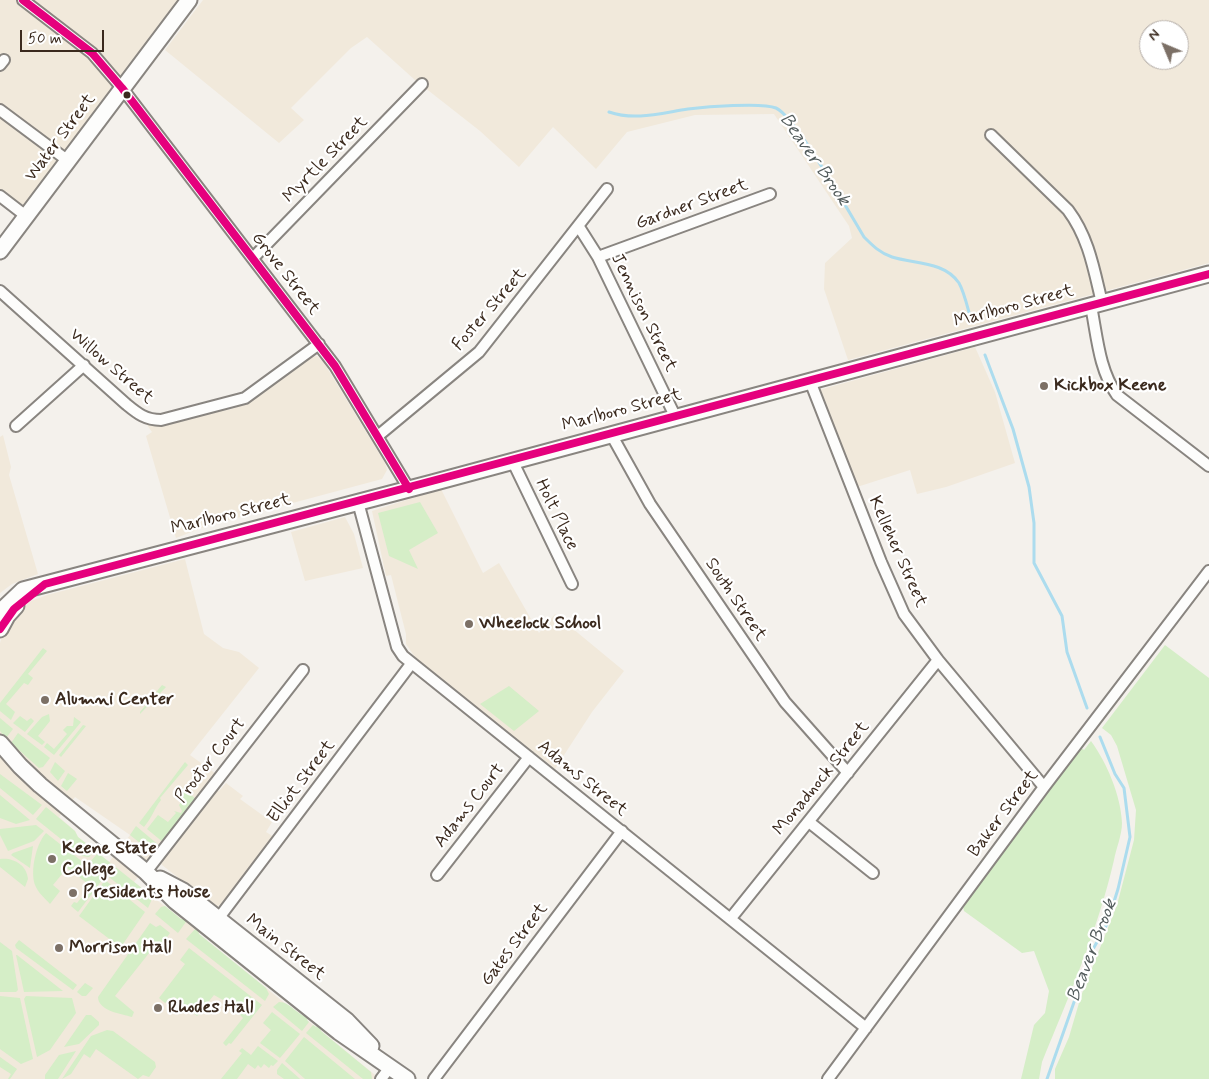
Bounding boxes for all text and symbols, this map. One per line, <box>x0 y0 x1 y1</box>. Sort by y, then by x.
scale bar <box>22 20 106 52</box>
north arrow <box>1139 20 1189 70</box>
text: N <box>1144 25 1164 45</box>
text: 50 m <box>28 29 62 49</box>
street label: Water Street <box>21 90 101 186</box>
unlabelled marker <box>122 90 132 100</box>
water label: Beaver Brook <box>774 109 854 211</box>
street label: Myrtle Street <box>279 112 373 208</box>
street label: Gardner Street <box>633 175 751 235</box>
street label: Grove Street <box>246 228 324 320</box>
street label: Jennison Street <box>605 250 681 376</box>
street label: Foster Street <box>448 264 532 356</box>
street label: Marlboro Street <box>952 281 1076 333</box>
street label: Willow Street <box>64 325 158 409</box>
place label: Kickbox Keene <box>1054 375 1166 397</box>
marker: Kickbox Keene <box>1038 380 1050 392</box>
street label: Marlboro Street <box>560 385 684 437</box>
street label: Holt Place <box>529 476 583 554</box>
street label: Marlboro Street <box>169 490 293 540</box>
street label: Kelleher Street <box>863 493 931 611</box>
street label: South Street <box>699 554 771 646</box>
place label: Wheelock School <box>479 613 601 635</box>
marker: Wheelock School <box>463 618 475 630</box>
place label: Alumni Center <box>55 689 174 711</box>
marker: Alumni Center <box>39 694 51 706</box>
street label: Proctor Court <box>171 714 251 808</box>
street label: Monadnock Street <box>769 717 875 841</box>
street label: Elliot Street <box>264 736 340 828</box>
street label: Adams Street <box>533 736 631 822</box>
street label: Adams Court <box>430 759 510 853</box>
street label: Baker Street <box>964 766 1044 862</box>
place label: Keene State College <box>62 838 157 881</box>
marker: Keene State College <box>46 853 58 865</box>
place label: Presidents House <box>83 882 210 904</box>
marker: Presidents House <box>67 887 79 899</box>
water label: Beaver Brook <box>1063 897 1123 1005</box>
street label: Gates Street <box>477 899 553 991</box>
street label: Main Street <box>241 910 329 986</box>
place label: Morrison Hall <box>69 937 171 959</box>
marker: Morrison Hall <box>53 942 65 954</box>
place label: Rhodes Hall <box>168 997 253 1019</box>
marker: Rhodes Hall <box>152 1002 164 1014</box>

